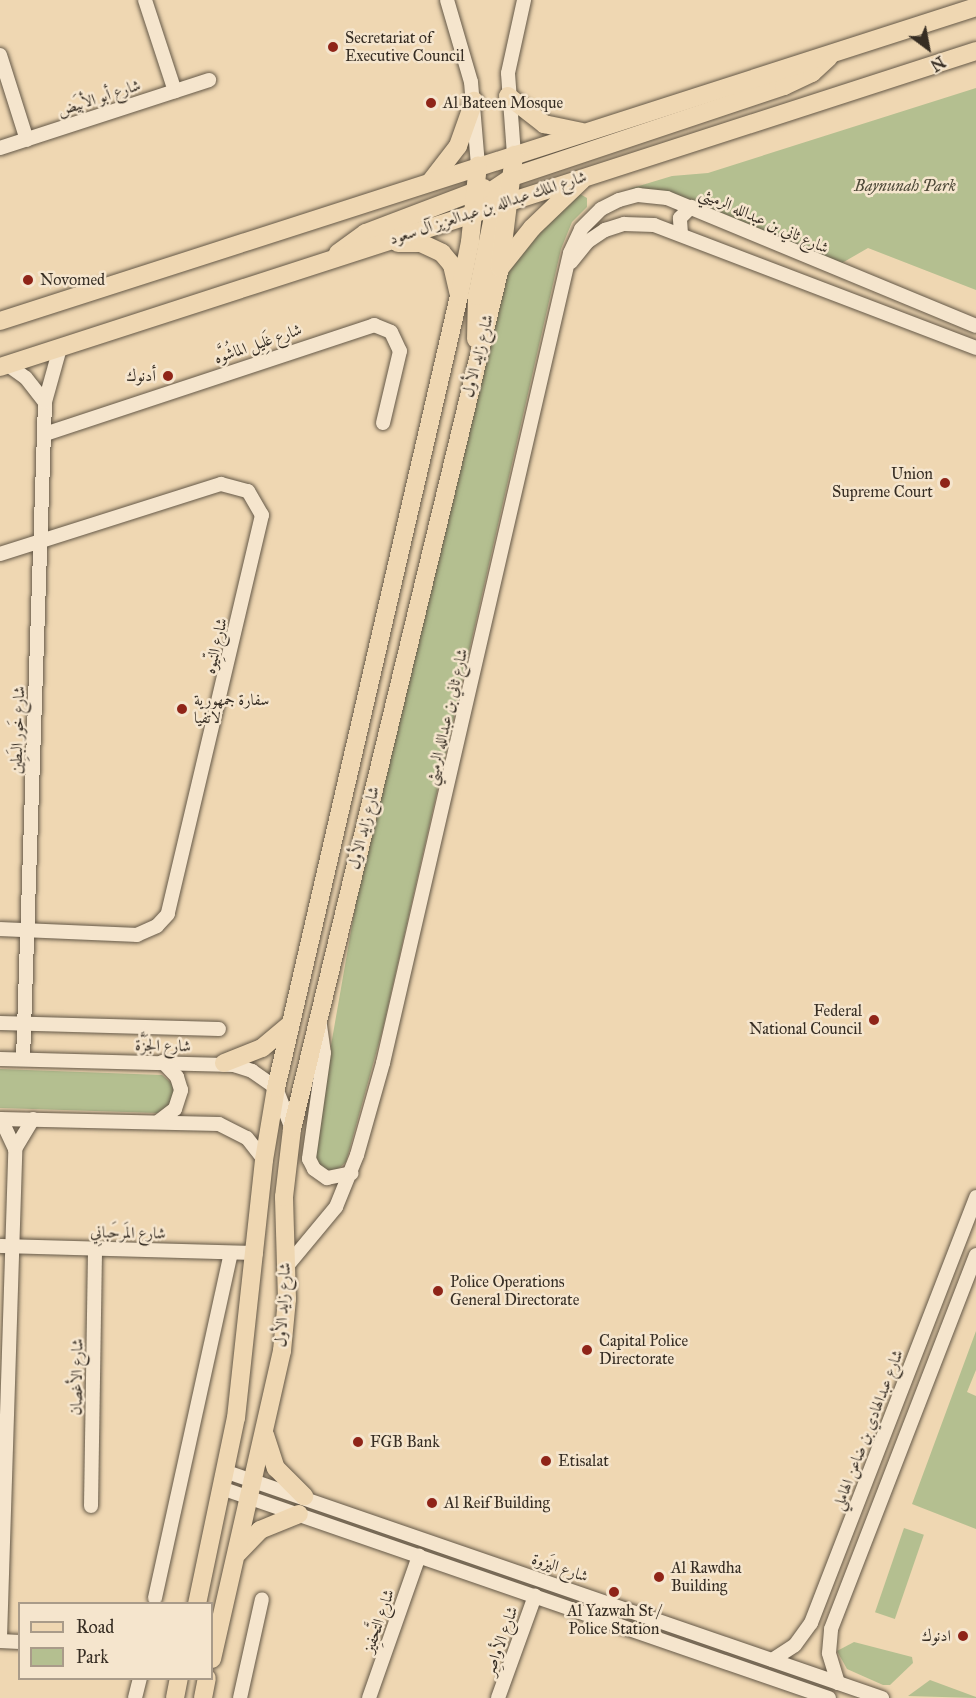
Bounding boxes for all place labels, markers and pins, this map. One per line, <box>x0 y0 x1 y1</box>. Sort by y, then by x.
place label: Secretariat of Executive Council <box>345 28 465 66</box>
marker: Secretariat of Executive Council <box>326 40 340 54</box>
place label: Al Bateen Mosque <box>443 93 563 113</box>
marker: Al Bateen Mosque <box>424 96 438 110</box>
place label: Novomed <box>40 270 105 290</box>
marker: Novomed <box>21 273 35 287</box>
place label: أدنوك <box>126 366 156 386</box>
marker: أدنوك <box>161 369 175 383</box>
place label: Union Supreme Court <box>832 464 933 502</box>
marker: Union Supreme Court <box>938 476 952 490</box>
place label: سفارة جمهورية لاتفيا <box>194 690 269 728</box>
marker: سفارة جمهورية لاتفيا <box>175 702 189 716</box>
place label: Federal National Council <box>749 1001 862 1039</box>
marker: Federal National Council <box>867 1013 881 1027</box>
place label: Police Operations General Directorate <box>450 1272 579 1310</box>
marker: Police Operations General Directorate <box>431 1284 445 1298</box>
place label: Capital Police Directorate <box>599 1331 688 1369</box>
marker: Capital Police Directorate <box>580 1343 594 1357</box>
place label: FGB Bank <box>370 1432 440 1452</box>
marker: FGB Bank <box>351 1435 365 1449</box>
place label: Etisalat <box>558 1451 609 1471</box>
marker: Etisalat <box>539 1454 553 1468</box>
place label: Al Reif Building <box>444 1493 550 1513</box>
marker: Al Reif Building <box>425 1496 439 1510</box>
place label: Al Rawdha Building <box>671 1558 742 1596</box>
marker: Al Rawdha Building <box>652 1570 666 1584</box>
marker: Al Yazwah St / Police Station <box>607 1585 621 1599</box>
place label: Al Yazwah St / Police Station <box>567 1601 661 1639</box>
place label: ادنوك <box>921 1626 951 1646</box>
marker: ادنوك <box>956 1629 970 1643</box>

